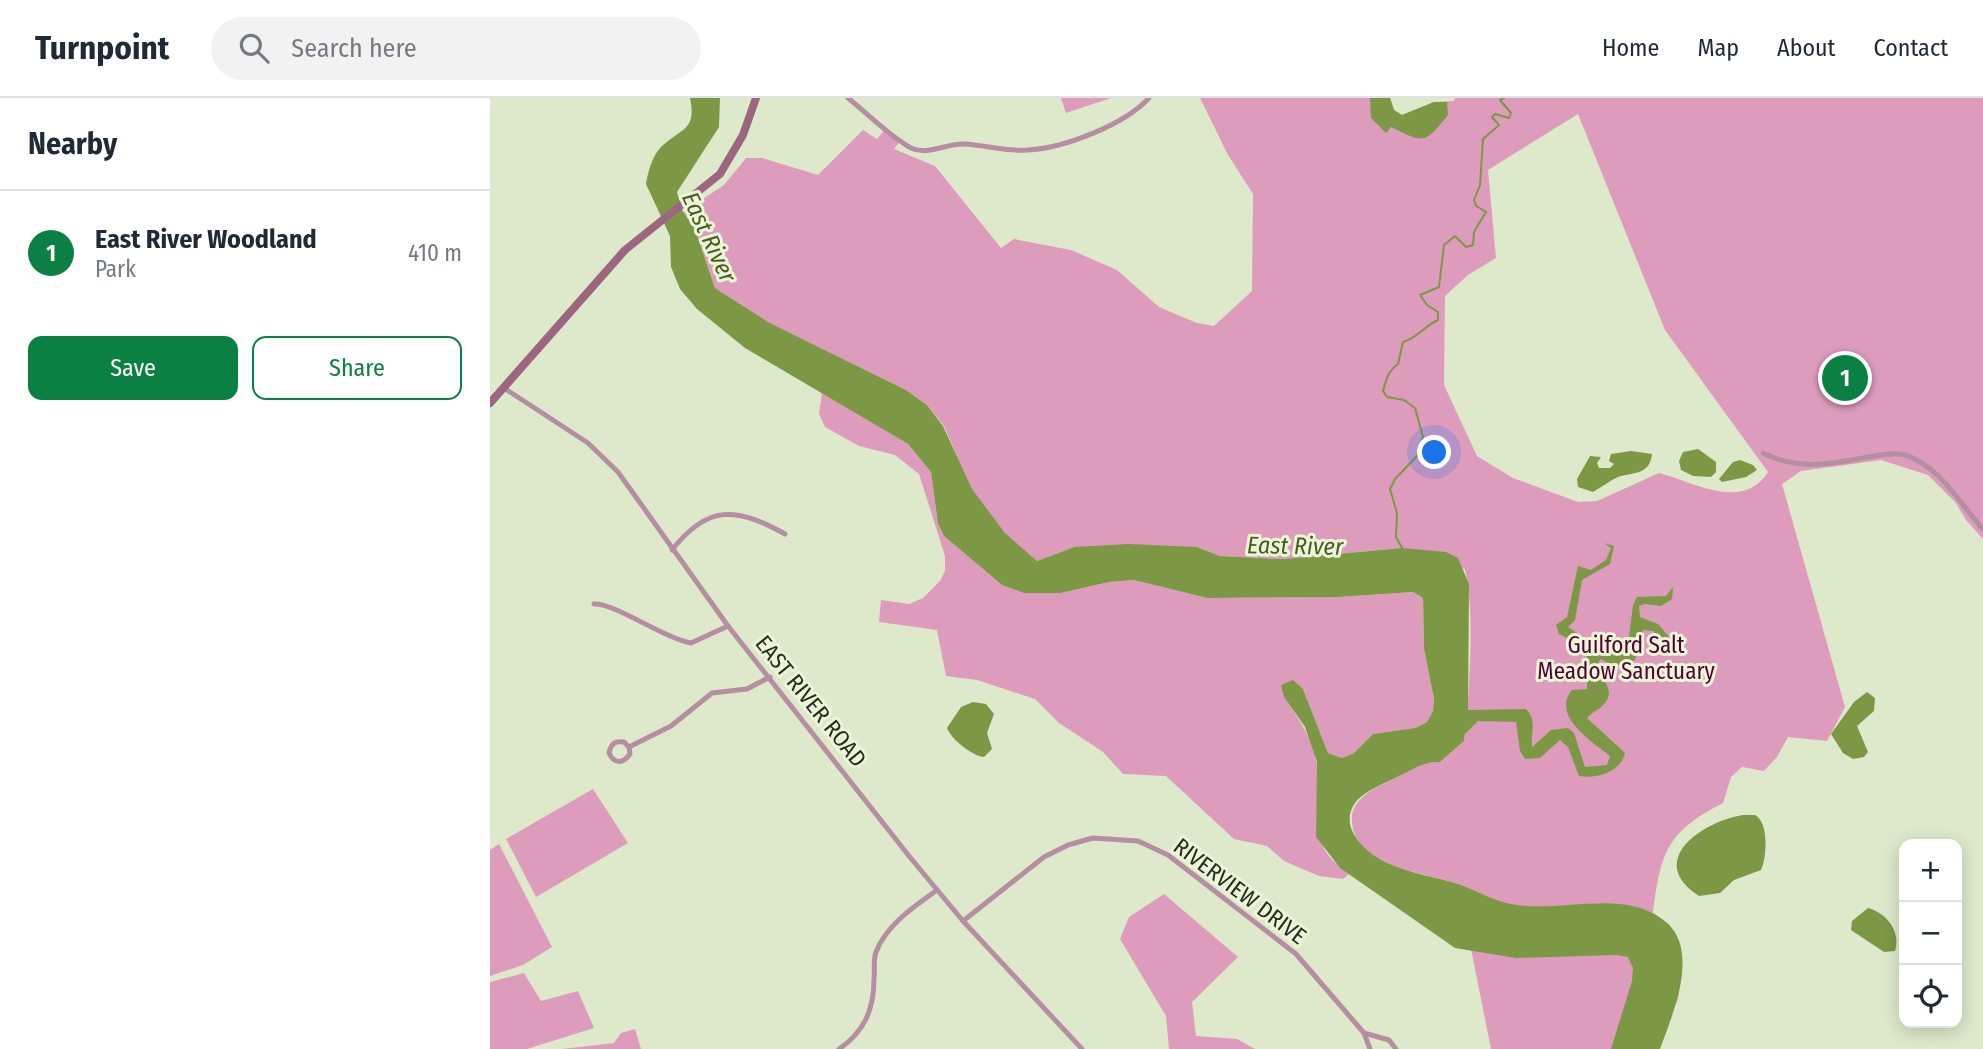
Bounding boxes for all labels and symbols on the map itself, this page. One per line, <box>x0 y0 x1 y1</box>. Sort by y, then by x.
water label: East River <box>676 188 742 287</box>
pin: 1 <box>1822 352 1868 404</box>
your location <box>1417 435 1451 469</box>
water label: East River <box>1247 531 1344 561</box>
street label: EAST RIVER ROAD <box>750 630 872 772</box>
park label: Guilford Salt Meadow Sanctuary <box>1537 631 1715 685</box>
street label: RIVERVIEW DRIVE <box>1168 832 1312 950</box>

